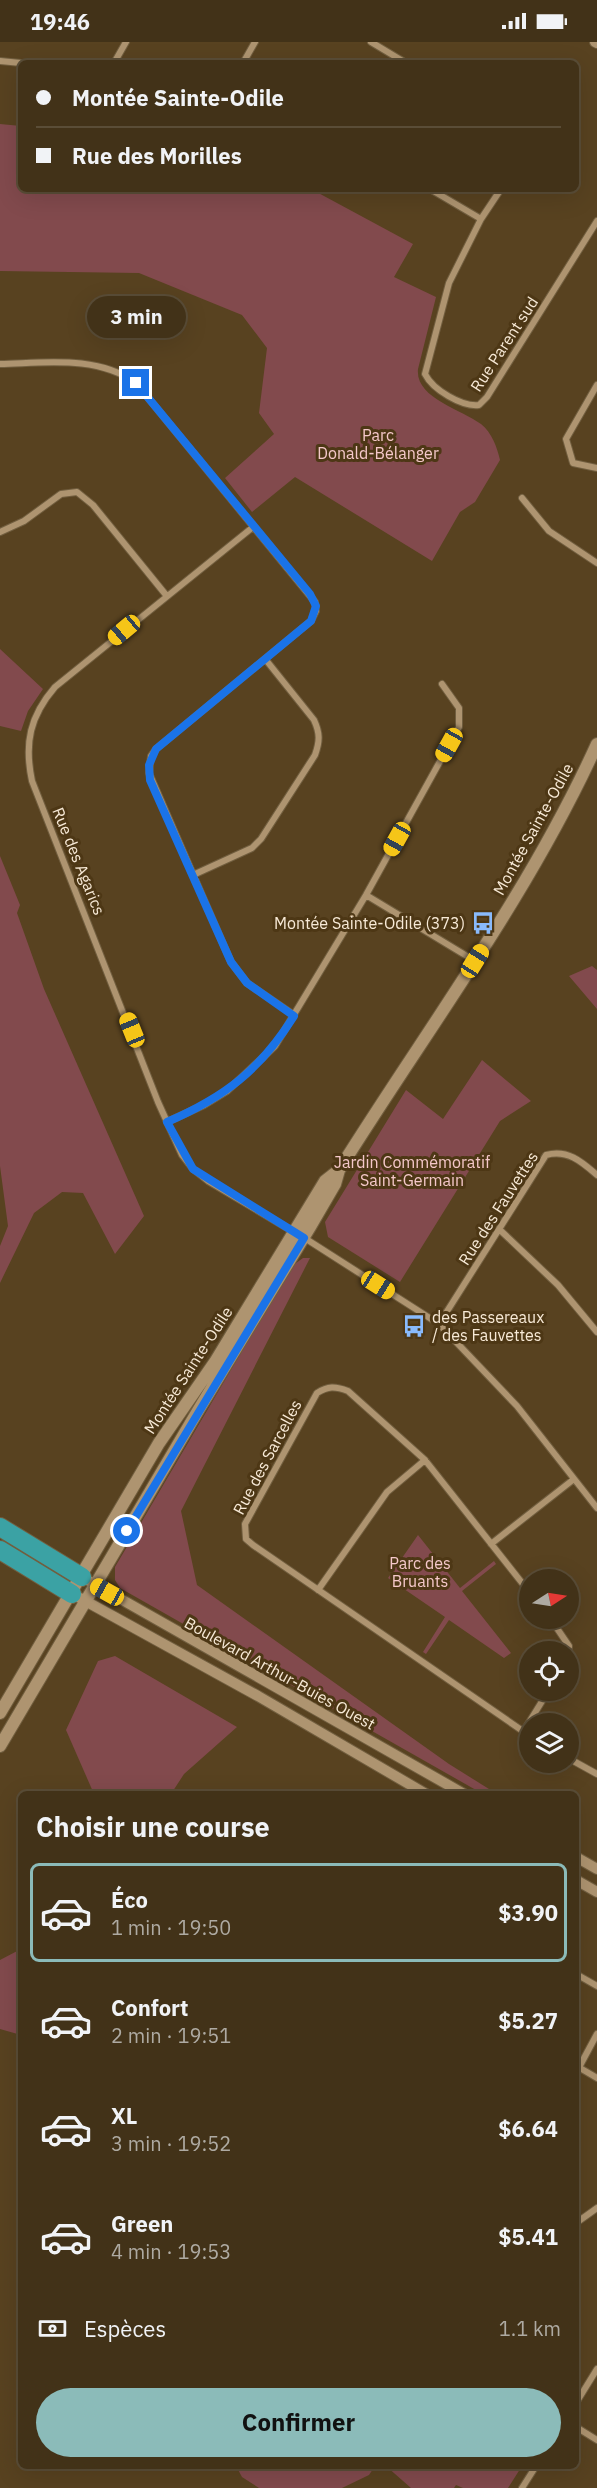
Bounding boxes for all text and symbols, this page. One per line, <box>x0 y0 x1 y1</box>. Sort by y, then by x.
text: 19:46 <box>30 7 90 36</box>
text: Montée Sainte-Odile <box>72 83 284 112</box>
text: Rue des Morilles <box>72 141 242 170</box>
street label: Rue Parent sud <box>466 293 542 395</box>
callout: 3 min <box>86 296 186 338</box>
text: 3 min <box>110 303 163 330</box>
route end <box>122 369 149 396</box>
park label: Parc Donald-Bélanger <box>317 425 439 463</box>
car <box>104 612 144 648</box>
car <box>432 725 466 765</box>
street label: Montée Sainte-Odile <box>488 759 578 898</box>
street label: Rue des Agarics <box>48 804 110 918</box>
car <box>380 819 414 859</box>
bus stop icon: Montée Sainte-Odile (373) <box>470 910 496 936</box>
place label: Montée Sainte-Odile (373) <box>274 913 465 933</box>
car <box>458 941 492 981</box>
car <box>117 1010 147 1050</box>
street label: Rue des Fauvettes <box>454 1147 542 1269</box>
park label: Jardin Commémoratif Saint-Germain <box>334 1152 490 1190</box>
car <box>358 1268 398 1302</box>
street label: Montée Sainte-Odile <box>139 1302 237 1437</box>
place label: des Passereaux / des Fauvettes <box>432 1307 544 1345</box>
bus stop icon: des Passereaux / des Fauvettes <box>401 1313 427 1339</box>
street label: Rue des Sarcelles <box>228 1396 306 1518</box>
route start <box>113 1517 140 1544</box>
park label: Parc des Bruants <box>389 1553 451 1591</box>
north arrow <box>519 1569 579 1629</box>
map controls <box>519 1569 579 1773</box>
car <box>87 1575 127 1609</box>
street label: Boulevard Arthur-Buies Ouest <box>181 1612 379 1734</box>
button: locate <box>519 1641 579 1701</box>
button: layers <box>519 1713 579 1773</box>
text: Choisir une course <box>36 1809 270 1844</box>
text: Éco <box>111 1885 148 1914</box>
icon: car <box>39 1886 93 1940</box>
text: $3.90 <box>498 1898 558 1927</box>
text: 1 min · 19:50 <box>111 1914 231 1941</box>
text: Confort <box>111 1993 189 2022</box>
icon: car <box>39 1994 93 2048</box>
text: $5.27 <box>498 2006 558 2035</box>
text: 2 min · 19:51 <box>111 2022 231 2049</box>
text: XL <box>111 2101 137 2130</box>
icon: car <box>39 2102 93 2156</box>
text: $6.64 <box>498 2114 558 2143</box>
text: 3 min · 19:52 <box>111 2130 231 2157</box>
text: Green <box>111 2209 173 2238</box>
icon: car <box>39 2210 93 2264</box>
text: $5.41 <box>498 2222 558 2251</box>
text: 4 min · 19:53 <box>111 2238 231 2265</box>
icon: cash <box>36 2312 69 2345</box>
text: Espèces <box>84 2314 166 2343</box>
text: 1.1 km <box>499 2315 561 2342</box>
button: Confirmer <box>36 2388 561 2457</box>

